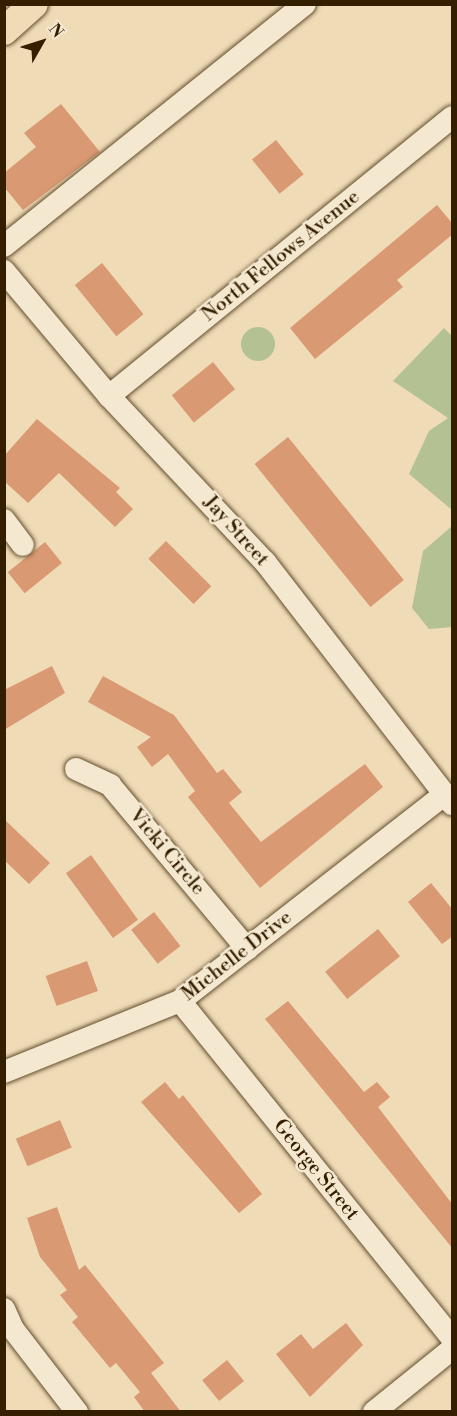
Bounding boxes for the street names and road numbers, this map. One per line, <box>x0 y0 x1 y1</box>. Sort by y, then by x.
street label: North Fellows Avenue <box>197 185 365 327</box>
street label: Jay Street <box>198 491 274 571</box>
street label: Vicki Circle <box>124 804 210 900</box>
street label: Michelle Drive <box>177 906 297 1006</box>
street label: George Street <box>268 1115 364 1225</box>

